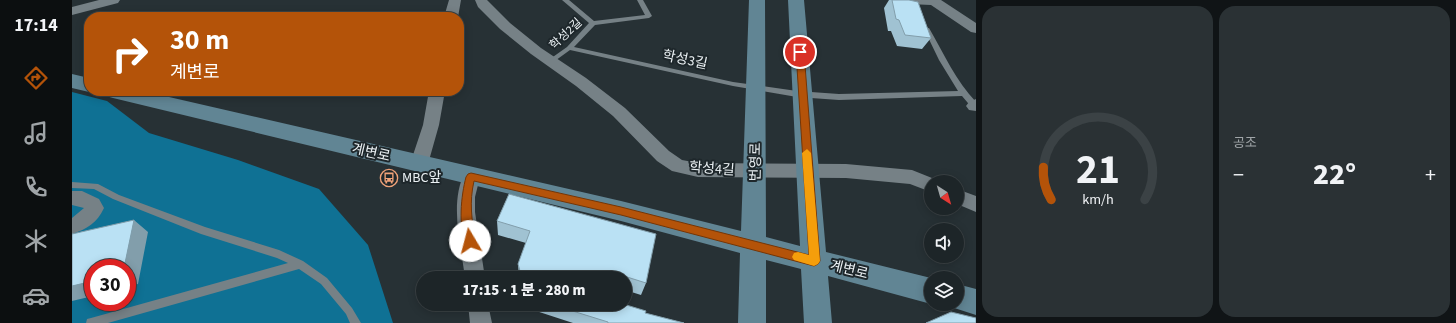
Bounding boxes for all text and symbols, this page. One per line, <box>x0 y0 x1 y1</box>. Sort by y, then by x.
text: 17:14 <box>14 13 58 38</box>
street label: 학성2길 <box>546 14 586 54</box>
text: 30 m <box>170 20 229 60</box>
icon: right <box>104 28 156 80</box>
pin <box>783 35 817 69</box>
icon: arrive <box>789 41 811 63</box>
street label: 학성3길 <box>661 45 709 75</box>
text: 계변로 <box>170 60 220 85</box>
icon: directions <box>22 64 50 92</box>
icon: music <box>22 119 50 147</box>
text: 공조 <box>1233 134 1257 152</box>
street label: 계변로 <box>350 139 392 167</box>
text: 21 <box>1076 139 1119 199</box>
street label: 번영로 <box>746 142 766 181</box>
text: 22° <box>1313 153 1356 196</box>
street label: 학성4길 <box>689 157 735 181</box>
text: − <box>1233 159 1244 191</box>
text: + <box>1425 159 1436 191</box>
bus stop icon: MBC앞 <box>379 168 399 188</box>
place label: MBC앞 <box>402 168 441 188</box>
icon: phone <box>22 173 50 201</box>
north arrow <box>924 175 964 215</box>
map controls <box>924 175 964 311</box>
text: km/h <box>1082 188 1113 209</box>
position arrow <box>449 220 491 262</box>
button: sound <box>924 223 964 263</box>
icon: climate <box>22 227 50 255</box>
street label: 계변로 <box>828 256 870 284</box>
speed limit sign: 30 <box>84 259 136 311</box>
button: layers <box>924 271 964 311</box>
text: 17:15 · 1 분 · 280 m <box>463 280 585 301</box>
icon: car <box>22 282 50 310</box>

